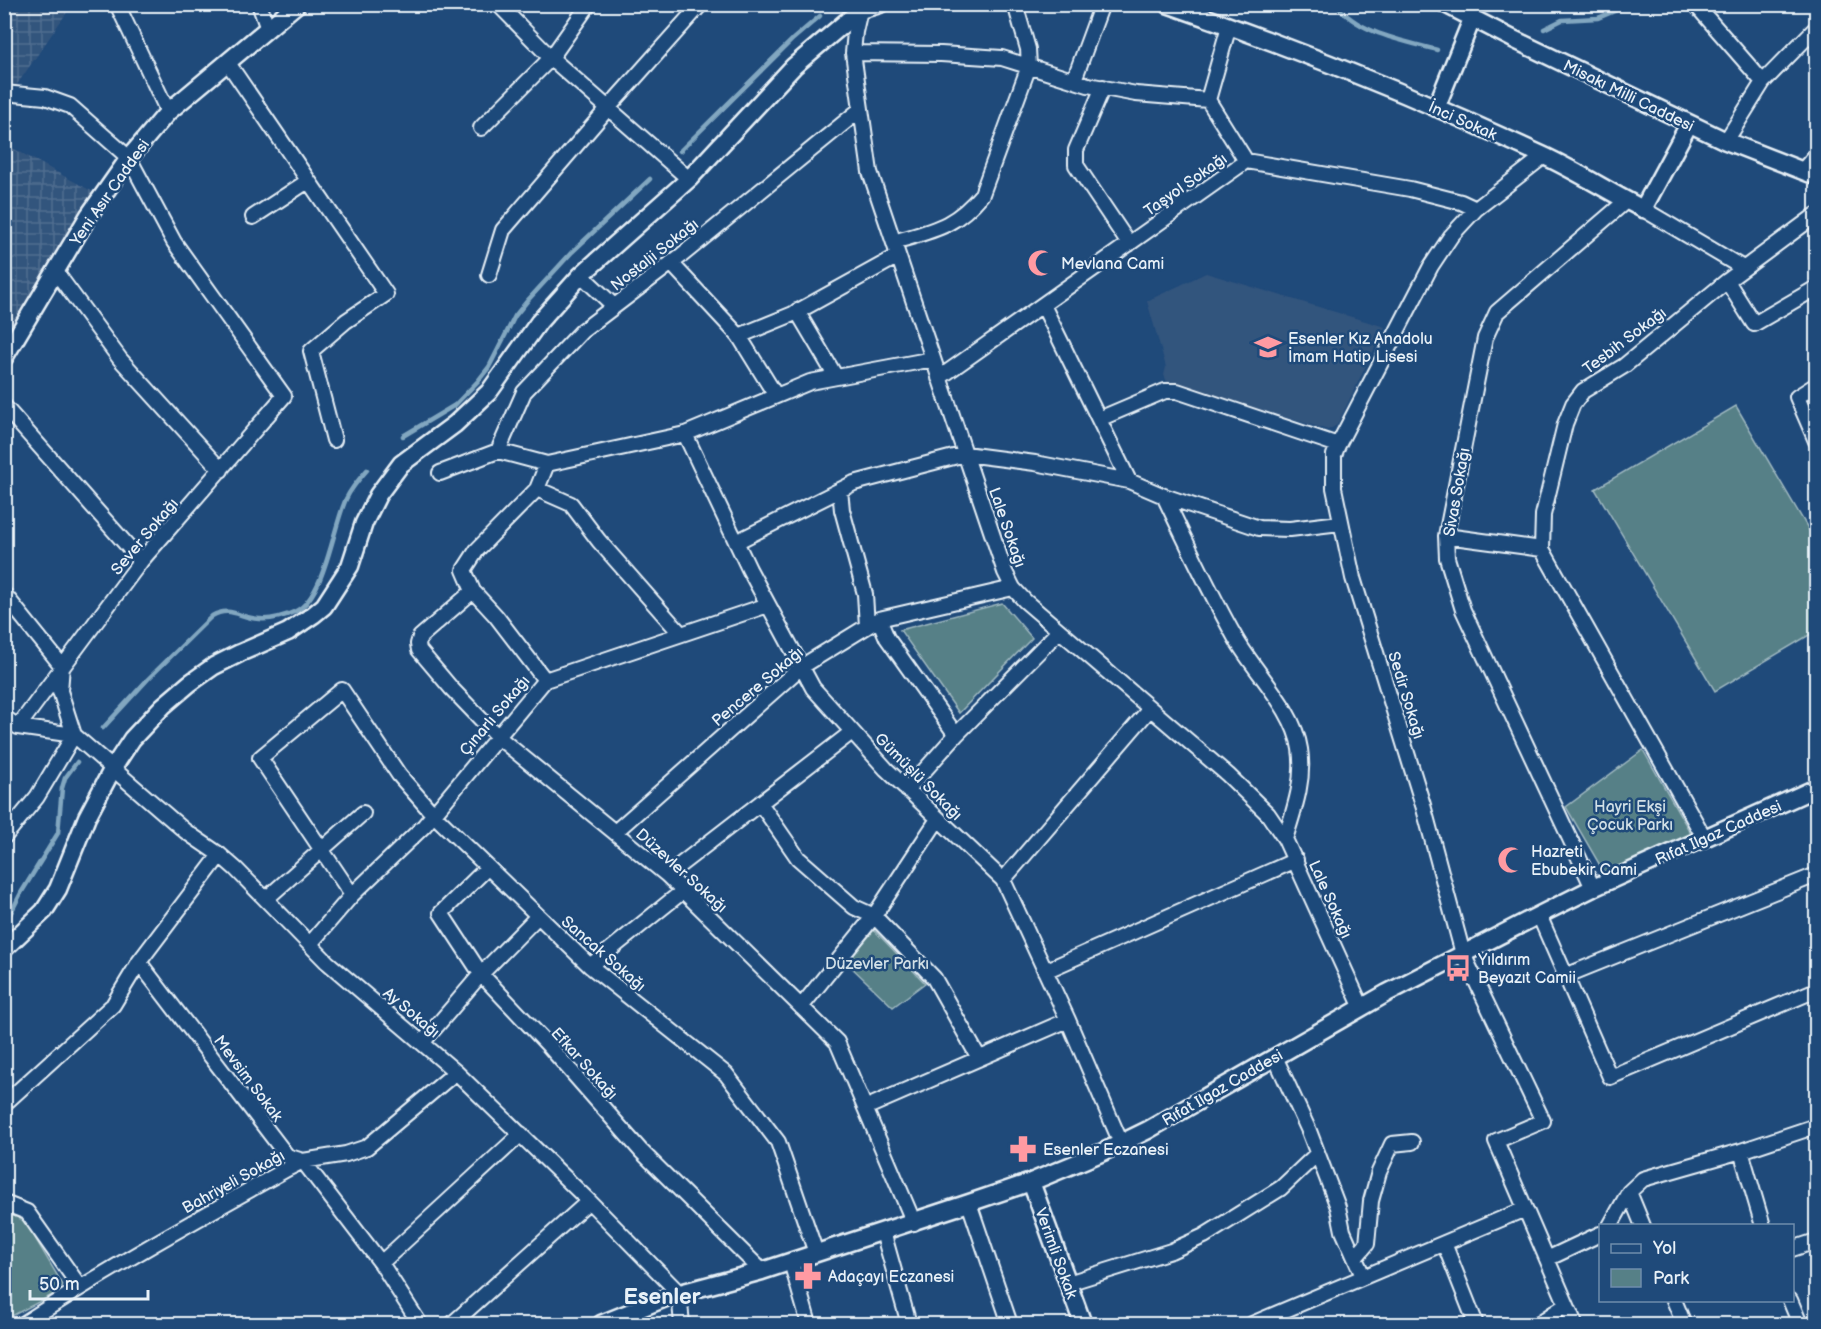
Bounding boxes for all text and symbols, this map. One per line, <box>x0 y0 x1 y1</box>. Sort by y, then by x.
street label: Misakı Milli Caddesi <box>1560 56 1697 136</box>
street label: İnci Sokak <box>1425 96 1501 145</box>
street label: Yeni Asır Caddesi <box>66 136 154 251</box>
street label: Taşyol Sokağı <box>1141 150 1231 221</box>
street label: Nostalji Sokağı <box>607 215 703 295</box>
mosque icon: Mevlana Cami <box>1026 248 1056 278</box>
place label: Mevlana Cami <box>1061 255 1164 274</box>
street label: Tesbih Sokağı <box>1580 304 1670 379</box>
place label: Esenler Kız Anadolu İmam Hatip Lisesi <box>1288 330 1433 367</box>
school or university icon: Esenler Kız Anadolu İmam Hatip Lisesi <box>1253 332 1283 362</box>
street label: Sivas Sokağı <box>1440 446 1475 538</box>
street label: Lale Sokağı <box>984 485 1029 570</box>
street label: Sever Sokağı <box>108 495 183 579</box>
street label: Pencere Sokağı <box>708 643 807 731</box>
street label: Sedir Sokağı <box>1383 649 1428 741</box>
street label: Çınarlı Sokağı <box>456 672 534 760</box>
street label: Gümüşlü Sokağı <box>870 729 966 825</box>
street label: Rıfat Ilgaz Caddesi <box>1652 797 1785 870</box>
park label: Hayri Ekşi Çocuk Parkı <box>1587 798 1673 835</box>
street label: Düzevler Sokağı <box>631 825 731 917</box>
place label: Hazreti Ebubekir Cami <box>1531 843 1637 880</box>
mosque icon: Hazreti Ebubekir Cami <box>1496 845 1526 875</box>
street label: Lale Sokağı <box>1304 858 1355 941</box>
street label: Sancak Sokağı <box>557 912 649 996</box>
place label: Yıldırım Beyazıt Camii <box>1477 951 1576 988</box>
bus stop icon: Yıldırım Beyazıt Camii <box>1443 953 1473 983</box>
park label: Düzevler Parkı <box>825 955 929 974</box>
street label: Ay Sokağı <box>379 984 443 1042</box>
street label: Efkar Sokağı <box>547 1024 621 1104</box>
street label: Mevsim Sokak <box>209 1032 286 1126</box>
street label: Rıfat Ilgaz Caddesi <box>1159 1046 1287 1131</box>
pharmacy icon: Esenler Eczanesi <box>1008 1134 1038 1164</box>
place label: Esenler Eczanesi <box>1043 1141 1169 1160</box>
street label: Bahriyeli Sokağı <box>179 1146 288 1218</box>
street label: Verimli Sokak <box>1030 1205 1081 1302</box>
legend <box>1599 1224 1794 1302</box>
text: Yol <box>1652 1238 1676 1259</box>
pharmacy icon: Adaçayı Eczanesi <box>793 1261 823 1291</box>
scale bar <box>30 1263 148 1301</box>
place label: Adaçayı Eczanesi <box>828 1268 954 1287</box>
text: Park <box>1653 1268 1689 1289</box>
text: 50 m <box>39 1274 80 1295</box>
district label: Esenler <box>623 1284 701 1311</box>

